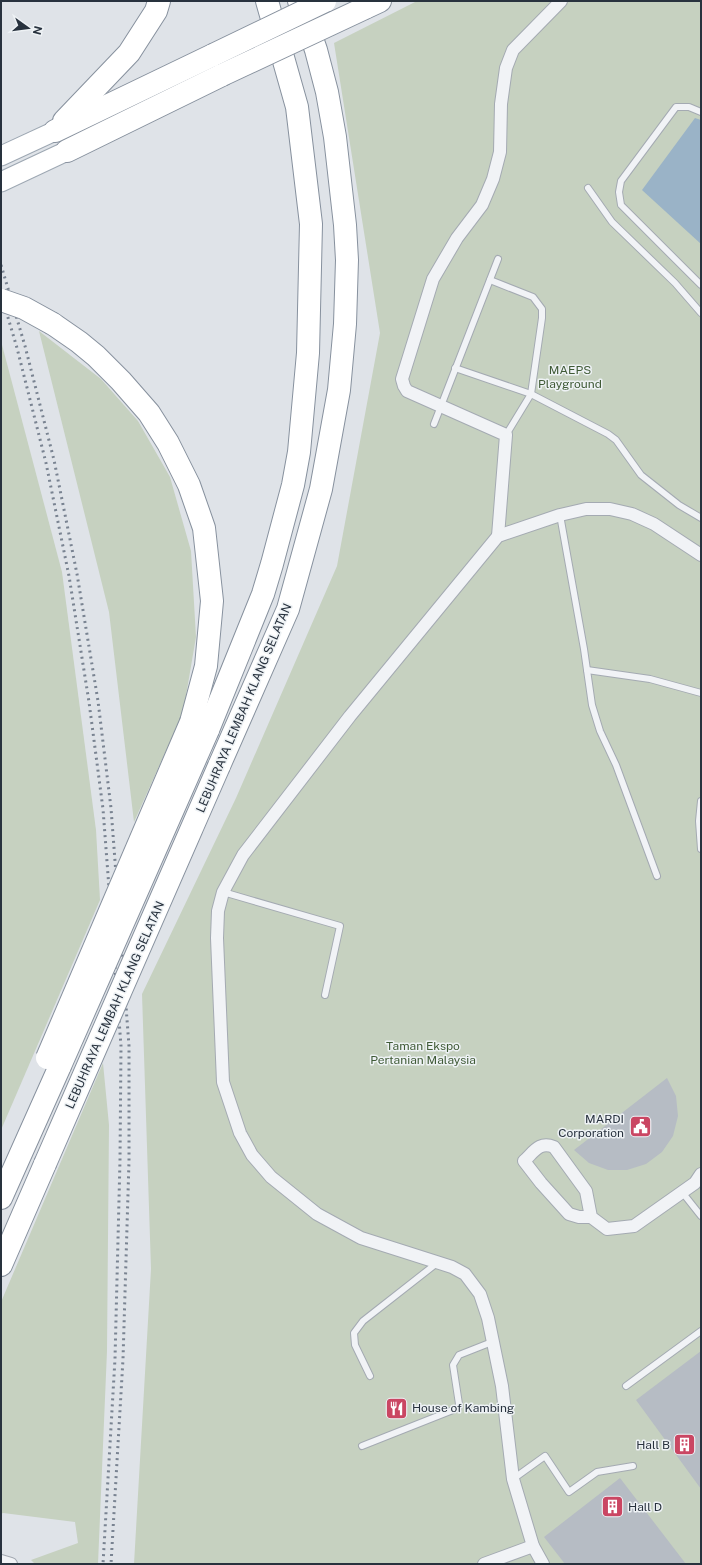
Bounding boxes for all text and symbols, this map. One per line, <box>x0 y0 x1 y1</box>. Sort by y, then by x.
north arrow <box>8 8 48 48</box>
text: N <box>31 25 45 36</box>
park label: MAEPS Playground <box>538 363 602 391</box>
street label: LEBUHRAYA LEMBAH KLANG SELATAN <box>193 601 295 815</box>
street label: LEBUHRAYA LEMBAH KLANG SELATAN <box>63 899 167 1111</box>
park label: Taman Ekspo Pertanian Malaysia <box>370 1039 476 1067</box>
place label: MARDI Corporation <box>558 1112 624 1140</box>
public building icon: MARDI Corporation <box>627 1113 653 1139</box>
restaurant icon: House of Kambing <box>384 1395 410 1421</box>
place label: House of Kambing <box>412 1401 514 1415</box>
building icon: Hall B <box>672 1432 698 1458</box>
place label: Hall B <box>636 1438 670 1452</box>
building icon: Hall D <box>599 1494 625 1520</box>
place label: Hall D <box>628 1500 662 1514</box>

